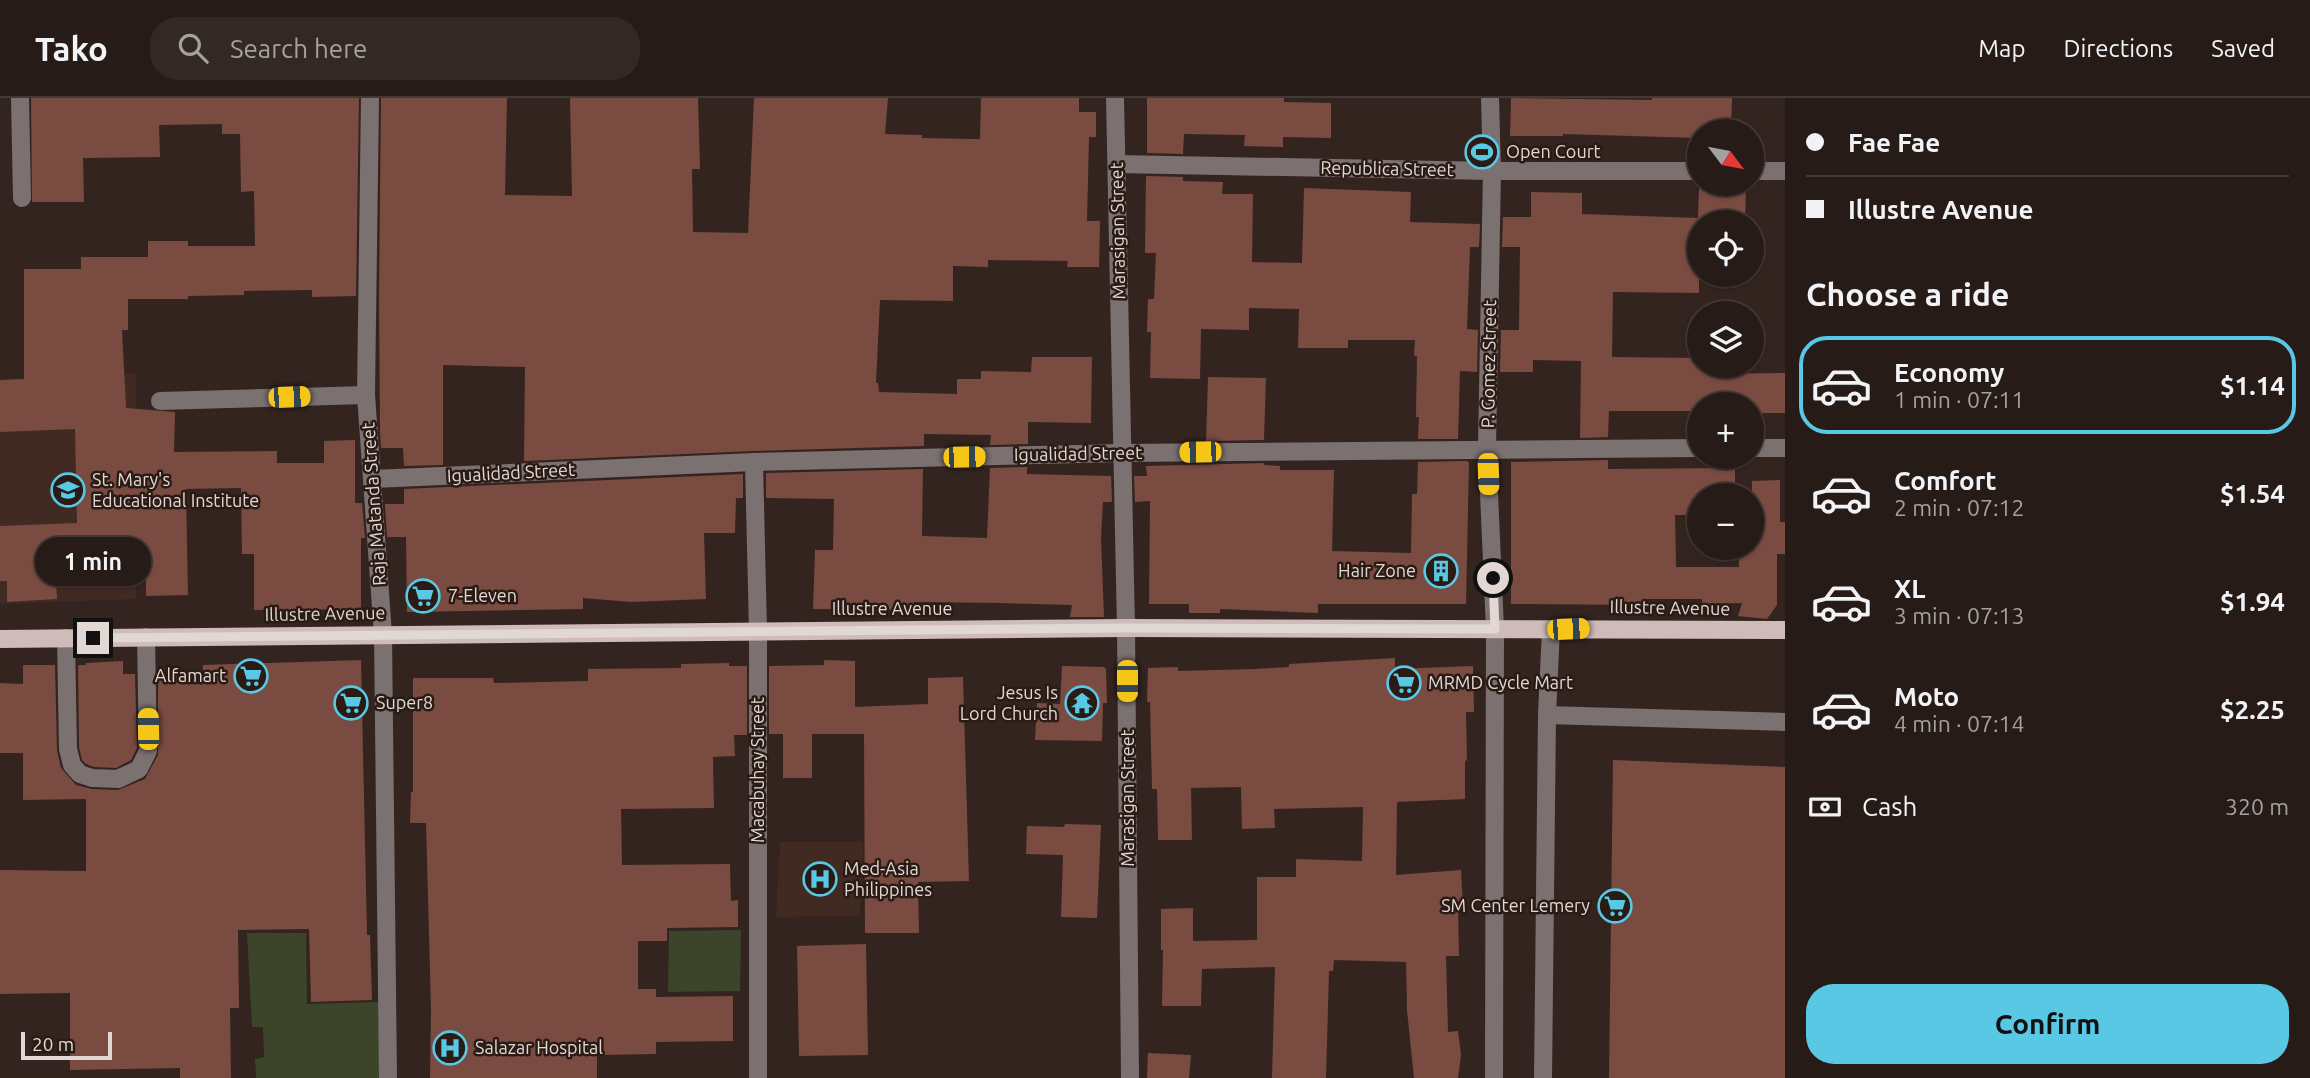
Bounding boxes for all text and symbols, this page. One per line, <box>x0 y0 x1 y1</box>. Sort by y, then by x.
search box <box>150 17 640 80</box>
icon: search <box>174 29 212 67</box>
text: Tako <box>35 30 108 67</box>
text: Search here <box>230 34 367 63</box>
text: Map <box>1978 35 2025 62</box>
text: Directions <box>2063 35 2173 62</box>
text: Saved <box>2211 35 2275 62</box>
north arrow <box>1687 119 1764 196</box>
map controls <box>1687 119 1764 560</box>
text: Fae Fae <box>1848 128 1940 157</box>
sports icon: Open Court <box>1463 133 1501 171</box>
place label: Open Court <box>1506 141 1601 161</box>
street label: Republica Street <box>1320 157 1454 179</box>
street label: Marasigan Street <box>1106 162 1128 300</box>
text: Illustre Avenue <box>1848 195 2033 224</box>
button: locate <box>1687 210 1764 287</box>
text: Choose a ride <box>1806 276 2009 312</box>
street label: P. Gomez Street <box>1477 300 1499 428</box>
button: layers <box>1687 301 1764 378</box>
icon: car <box>1810 354 1873 417</box>
text: Economy <box>1894 358 2004 387</box>
text: $1.14 <box>2220 371 2285 400</box>
car <box>268 386 311 408</box>
text: 1 min · 07:11 <box>1894 387 2025 412</box>
button: + <box>1687 392 1764 469</box>
street label: Raja Matanda Street <box>357 422 389 586</box>
car <box>1179 441 1222 463</box>
street label: Igualidad Street <box>1014 442 1142 464</box>
car <box>943 446 986 468</box>
car <box>1477 453 1500 495</box>
street label: Igualidad Street <box>446 459 576 485</box>
icon: car <box>1810 462 1873 525</box>
text: Comfort <box>1894 466 1997 495</box>
place label: St. Mary's Educational Institute <box>92 469 259 510</box>
school or university icon: St. Mary's Educational Institute <box>49 471 87 509</box>
text: $1.54 <box>2220 479 2285 508</box>
button: − <box>1687 483 1764 560</box>
text: 2 min · 07:12 <box>1894 495 2025 520</box>
callout: 1 min <box>35 536 151 586</box>
text: 1 min <box>64 549 122 574</box>
building icon: Hair Zone <box>1422 552 1460 590</box>
place label: Hair Zone <box>1338 560 1416 580</box>
route start <box>1477 562 1509 594</box>
icon: car <box>1810 570 1873 633</box>
text: XL <box>1894 574 1925 603</box>
supermarket icon: 7-Eleven <box>404 577 442 615</box>
place label: 7-Eleven <box>448 585 517 605</box>
text: $1.94 <box>2220 587 2285 616</box>
street label: Illustre Avenue <box>1609 596 1731 618</box>
street label: Illustre Avenue <box>832 598 952 618</box>
street label: Illustre Avenue <box>264 602 386 624</box>
text: 3 min · 07:13 <box>1894 603 2025 628</box>
car <box>1547 618 1590 640</box>
route end <box>77 622 109 654</box>
supermarket icon: Alfamart <box>232 657 270 695</box>
car <box>1117 660 1138 702</box>
supermarket icon: MRMD Cycle Mart <box>1385 664 1423 702</box>
place label: Alfamart <box>155 665 226 685</box>
place label: MRMD Cycle Mart <box>1428 672 1573 692</box>
icon: car <box>1810 678 1873 741</box>
place label: Jesus Is Lord Church <box>960 682 1058 723</box>
text: Moto <box>1894 682 1959 711</box>
supermarket icon: Super8 <box>332 684 370 722</box>
temple icon: Jesus Is Lord Church <box>1063 684 1101 722</box>
place label: Super8 <box>376 692 433 712</box>
text: $2.25 <box>2220 695 2285 724</box>
street label: Macabuhay Street <box>747 697 767 843</box>
car <box>138 708 159 750</box>
text: 4 min · 07:14 <box>1894 711 2025 736</box>
street label: Marasigan Street <box>1117 729 1137 867</box>
icon: cash <box>1806 788 1844 826</box>
text: Cash <box>1862 792 1917 821</box>
text: 320 m <box>2225 794 2289 819</box>
place label: Med-Asia Philippines <box>844 858 932 899</box>
hospital icon: Med-Asia Philippines <box>801 860 839 898</box>
supermarket icon: SM Center Lemery <box>1596 887 1634 925</box>
place label: SM Center Lemery <box>1441 895 1590 915</box>
button: Confirm <box>1806 984 2289 1064</box>
scale bar <box>21 1029 112 1061</box>
hospital icon: Salazar Hospital <box>431 1029 469 1067</box>
text: 20 m <box>32 1033 74 1055</box>
place label: Salazar Hospital <box>475 1037 603 1057</box>

